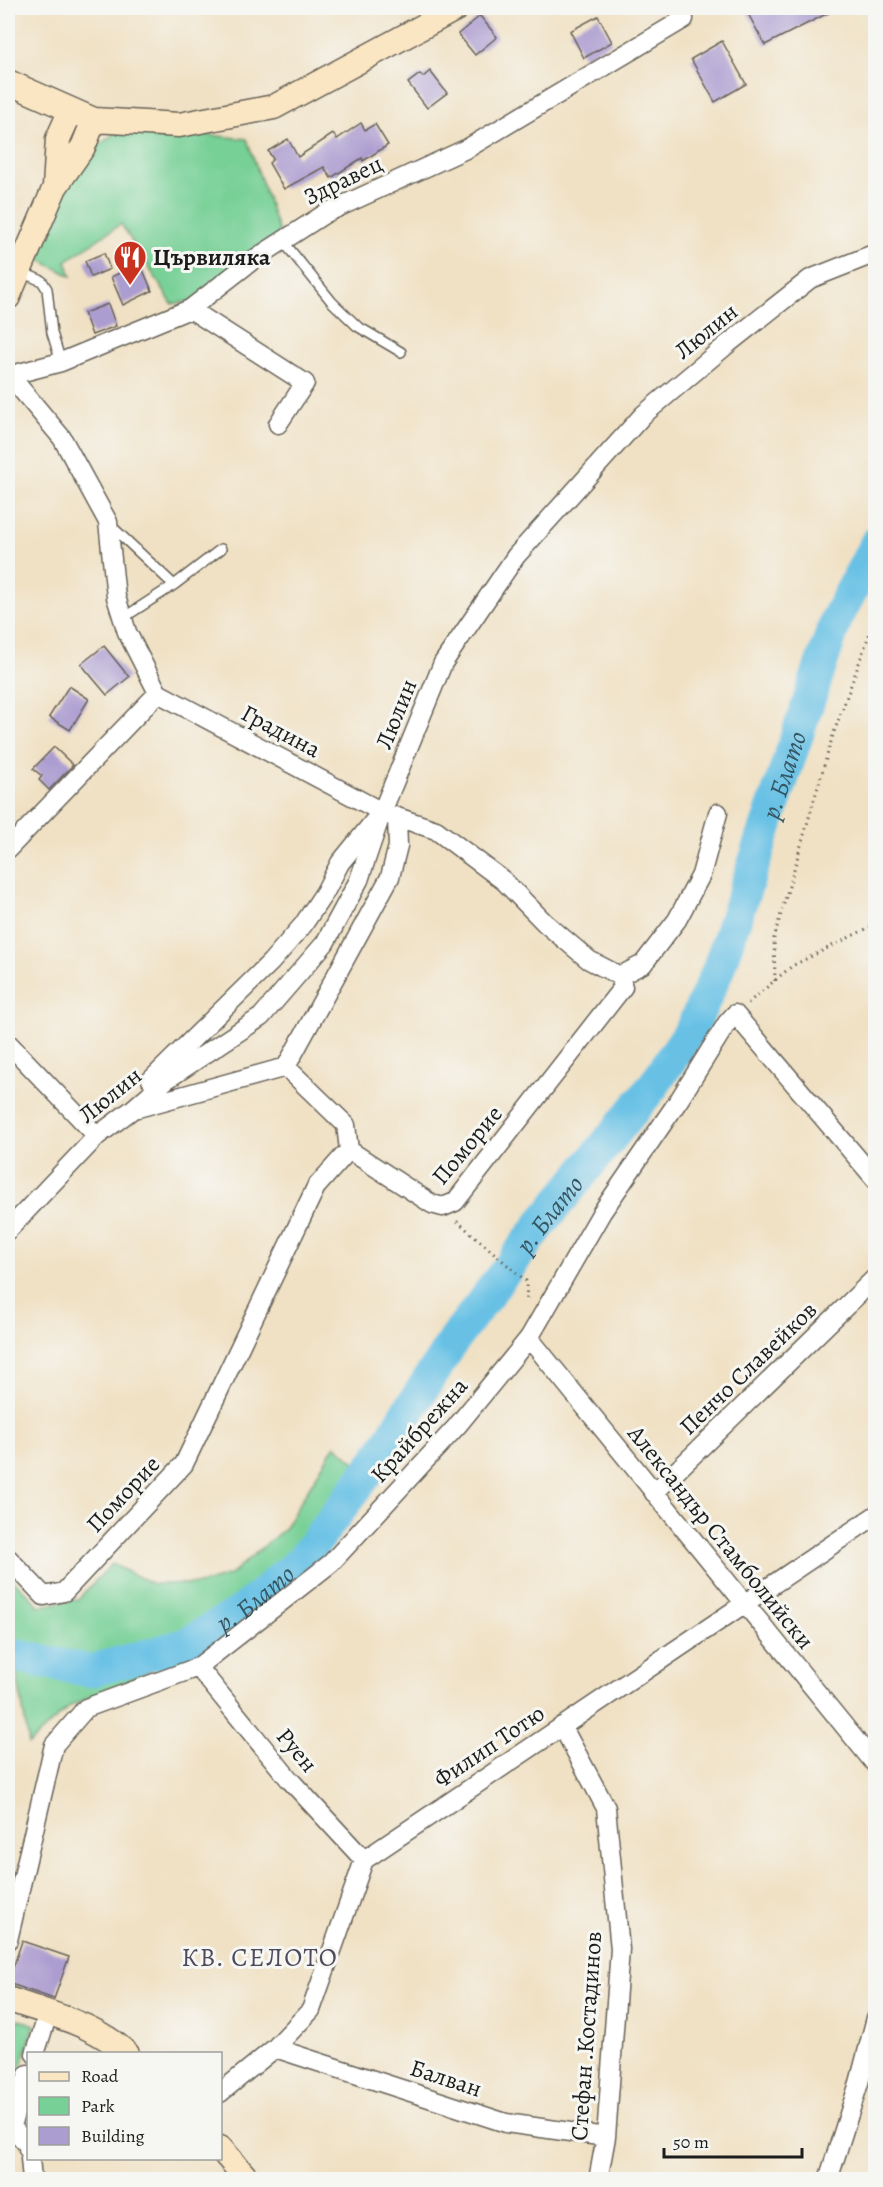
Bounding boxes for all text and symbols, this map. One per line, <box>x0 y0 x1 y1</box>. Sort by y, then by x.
street label: Здравец <box>298 147 388 213</box>
restaurant icon: Цървиляка <box>112 239 148 286</box>
place label: Цървиляка <box>153 241 271 273</box>
street label: Люлин <box>668 296 744 366</box>
street label: Люлин <box>368 674 424 754</box>
street label: Градина <box>236 697 326 765</box>
water label: р. Блато <box>753 727 815 825</box>
street label: Люлин <box>72 1060 148 1130</box>
street label: Поморие <box>424 1098 510 1192</box>
water label: р. Блато <box>507 1168 592 1262</box>
street label: Пенчо Славейков <box>672 1294 824 1442</box>
street label: Крайбрежна <box>363 1370 475 1490</box>
street label: Александър Стамболийски <box>620 1418 821 1656</box>
street label: Поморие <box>79 1449 167 1539</box>
water label: р. Блато <box>209 1557 302 1641</box>
street label: Филип Тотю <box>427 1697 551 1795</box>
street label: Руен <box>269 1721 325 1779</box>
street label: Стефан .Костадинов <box>563 1930 609 2142</box>
district label: КВ. СЕЛОТО <box>182 1940 338 1975</box>
street label: Балван <box>406 2051 486 2105</box>
legend <box>27 2052 222 2160</box>
text: Road <box>81 2064 119 2088</box>
text: Park <box>81 2094 115 2118</box>
scale bar <box>664 2121 802 2159</box>
text: Building <box>81 2124 145 2148</box>
text: 50 m <box>673 2130 709 2154</box>

